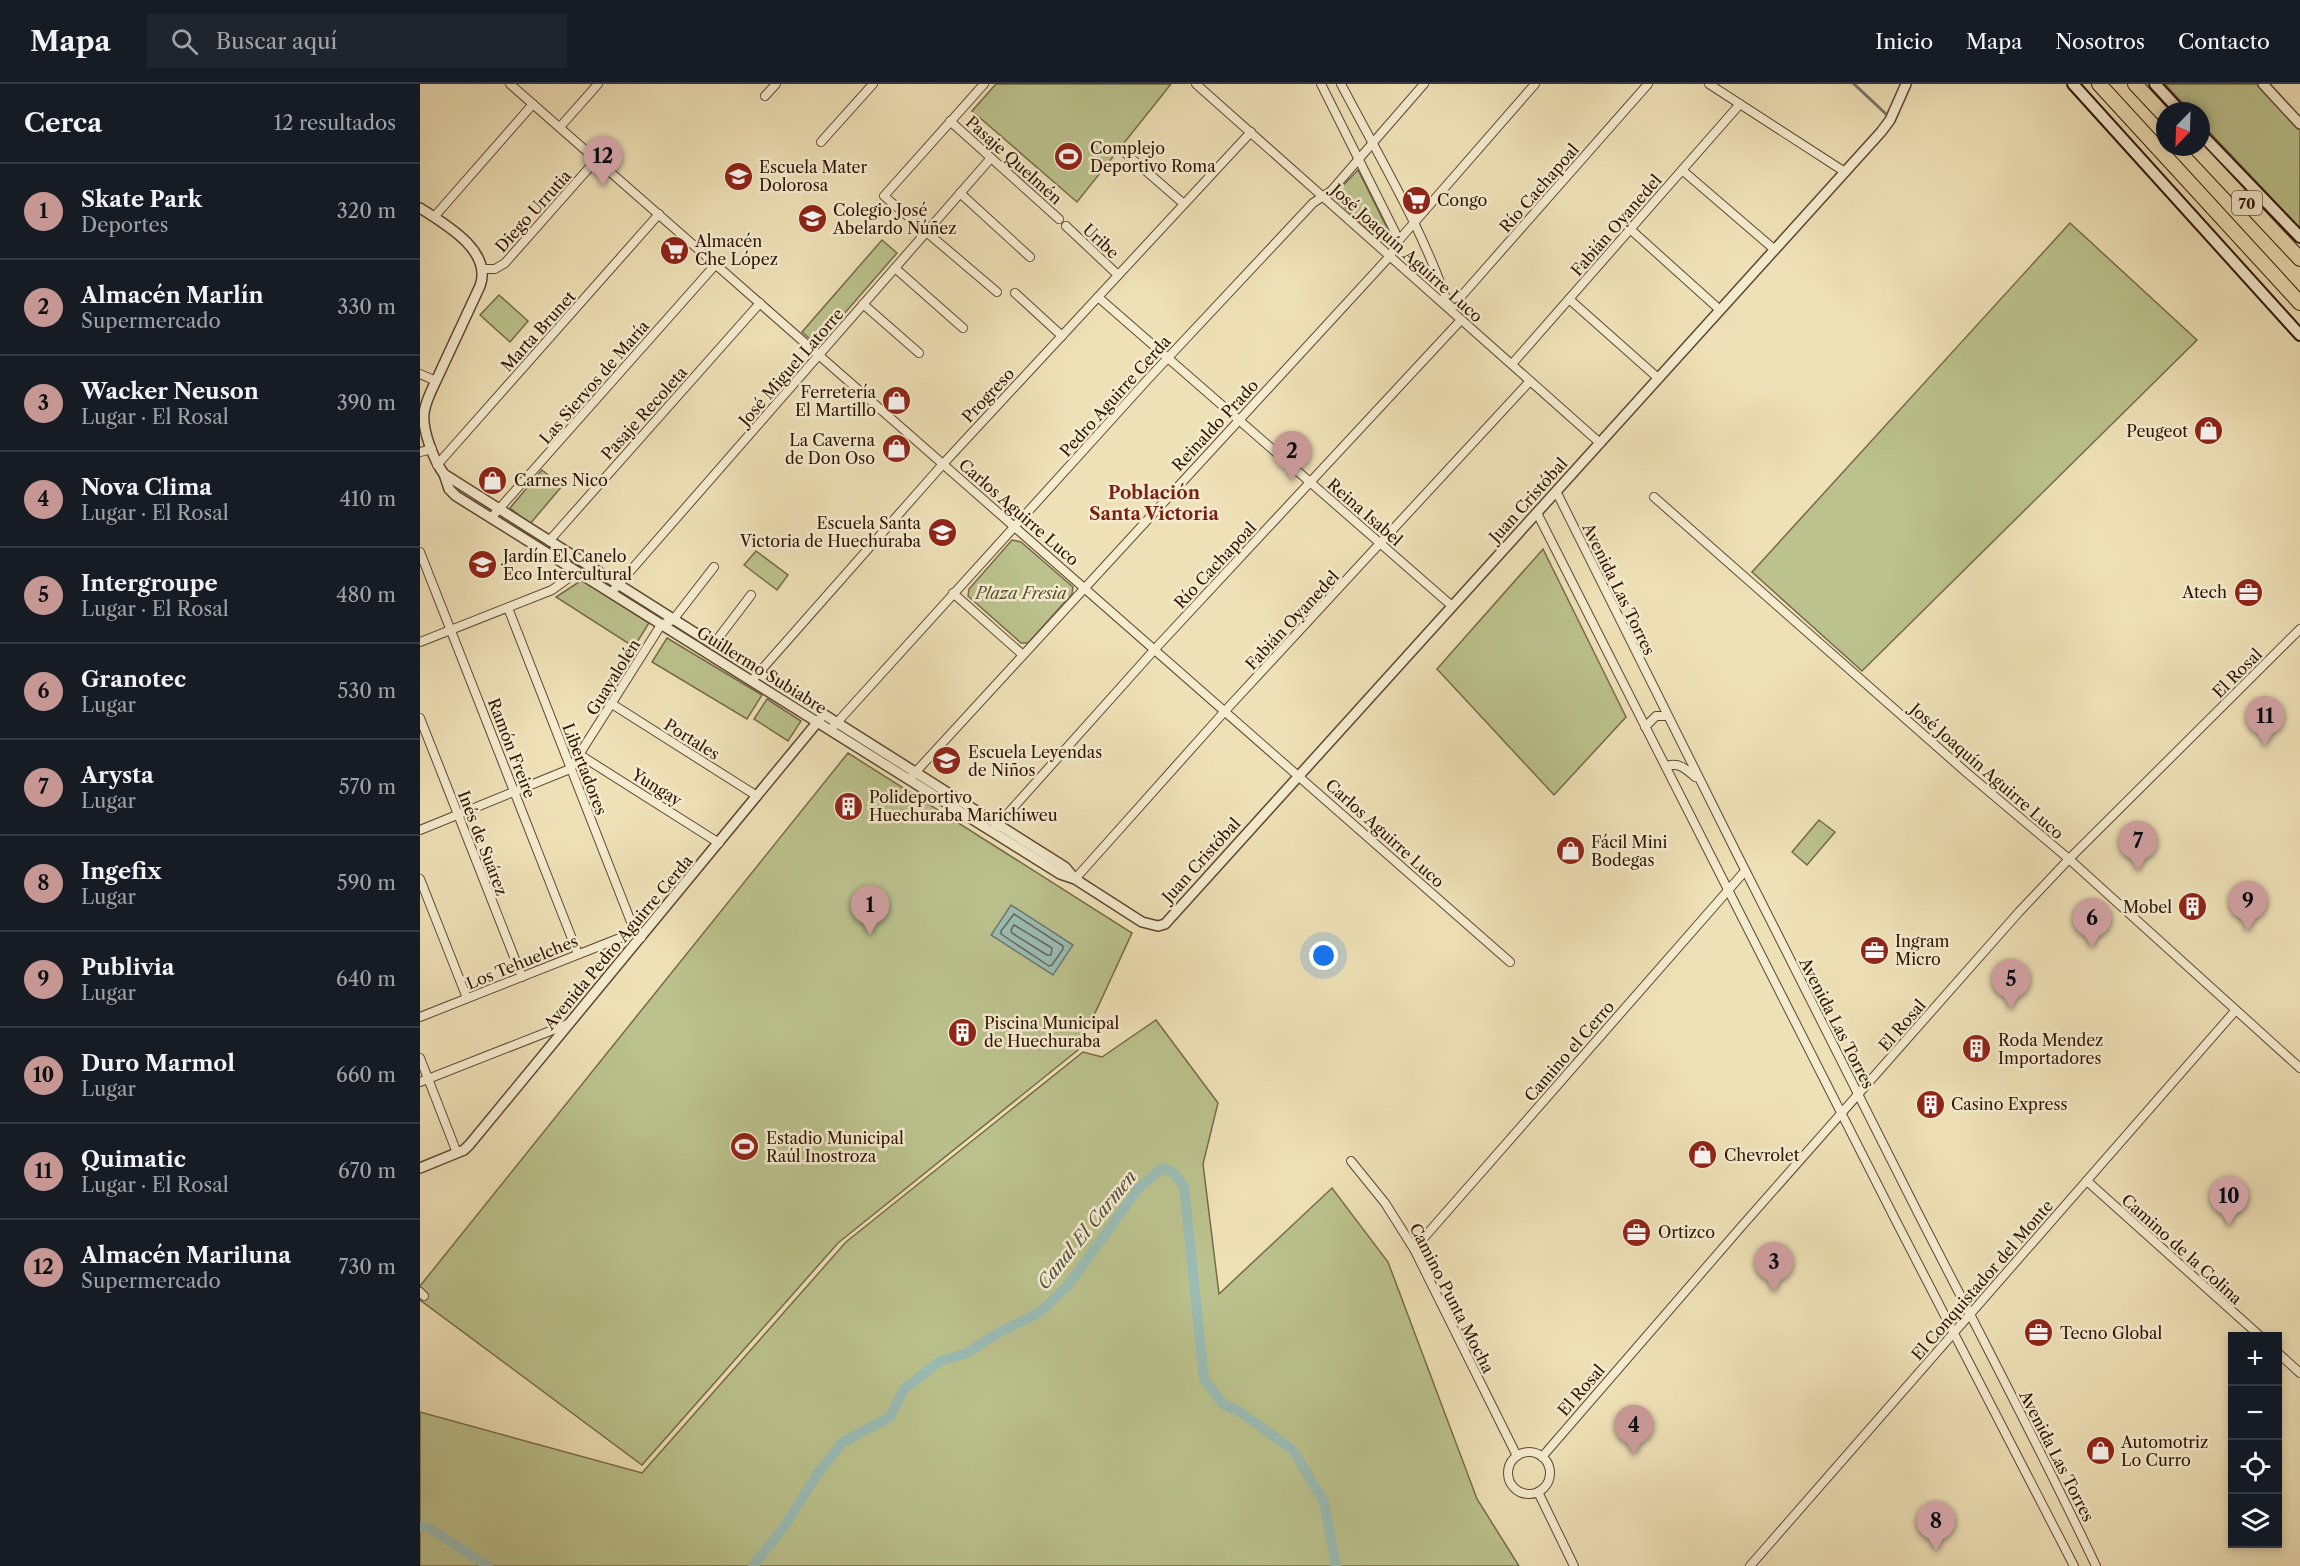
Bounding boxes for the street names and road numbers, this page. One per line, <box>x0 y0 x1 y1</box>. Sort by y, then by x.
street label: Pasaje Quelmén <box>962 112 1066 208</box>
street label: Río Cachapoal <box>1495 139 1583 237</box>
street label: Diego Urrutia <box>491 165 575 256</box>
street label: Fabián Oyanedel <box>1566 170 1666 280</box>
street label: José Joaquín Aguirre Luco <box>1325 178 1487 327</box>
road number: 70 <box>2232 191 2262 215</box>
street label: Uribe <box>1079 219 1123 263</box>
street label: Marta Brunet <box>497 286 580 375</box>
street label: José Miguel Latorre <box>732 304 848 432</box>
street label: Las Siervos de María <box>535 316 653 448</box>
street label: Pedro Aguirre Cerda <box>1055 331 1175 461</box>
street label: Pasaje Recoleta <box>597 362 691 464</box>
street label: Progreso <box>958 363 1018 427</box>
street label: Reinaldo Prado <box>1168 375 1263 475</box>
street label: Juan Cristóbal <box>1483 453 1571 549</box>
street label: Carlos Aguirre Luco <box>955 454 1083 570</box>
street label: Reina Isabel <box>1323 474 1407 550</box>
street label: Río Cachapoal <box>1170 517 1260 612</box>
street label: Avenida Las Torres <box>1578 519 1660 658</box>
street label: Fabián Oyanedel <box>1241 566 1343 674</box>
street label: Guillermo Subiabre <box>693 622 831 718</box>
street label: Guayalolén <box>582 635 644 719</box>
street label: El Rosal <box>2208 644 2266 702</box>
street label: Ramón Freire <box>484 695 540 801</box>
street label: José Joaquín Aguirre Luco <box>1904 697 2068 843</box>
street label: Portales <box>661 714 723 764</box>
street label: Libertadores <box>558 720 612 818</box>
street label: Yungay <box>627 763 687 811</box>
street label: Carlos Aguirre Luco <box>1322 774 1449 892</box>
street label: Inés de Suárez <box>454 788 512 898</box>
street label: Juan Cristóbal <box>1156 813 1244 909</box>
street label: Avenida Pedro Aguirre Cerda <box>539 850 697 1034</box>
street label: Los Tehuelches <box>463 931 581 993</box>
street label: Avenida Las Torres <box>1795 953 1879 1092</box>
street label: El Rosal <box>1874 995 1930 1055</box>
street label: Camino el Cerro <box>1520 996 1618 1105</box>
street label: Camino de la Colina <box>2118 1190 2247 1309</box>
street label: El Conquistador del Monte <box>1907 1196 2057 1364</box>
street label: Camino Punta Mocha <box>1405 1220 1499 1377</box>
street label: El Rosal <box>1553 1360 1609 1420</box>
street label: Avenida Las Torres <box>2015 1386 2099 1525</box>

